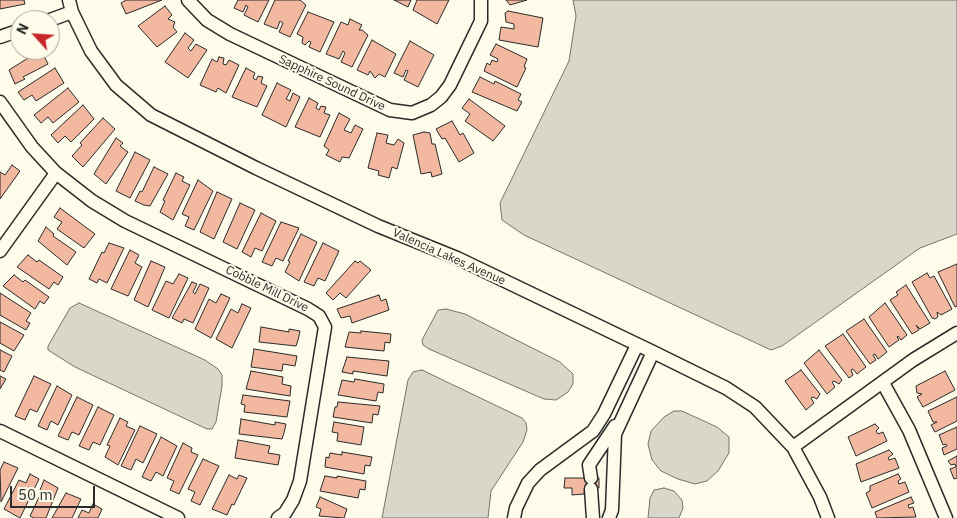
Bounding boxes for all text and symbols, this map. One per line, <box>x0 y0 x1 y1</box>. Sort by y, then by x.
north arrow <box>10 10 60 60</box>
text: N <box>12 20 33 37</box>
street label: Sapphire Sound Drive <box>276 52 388 114</box>
street label: Valencia Lakes Avenue <box>390 226 508 288</box>
street label: Cobble Mill Drive <box>223 263 311 315</box>
scale bar <box>12 476 98 508</box>
text: 50 m <box>18 485 53 504</box>

